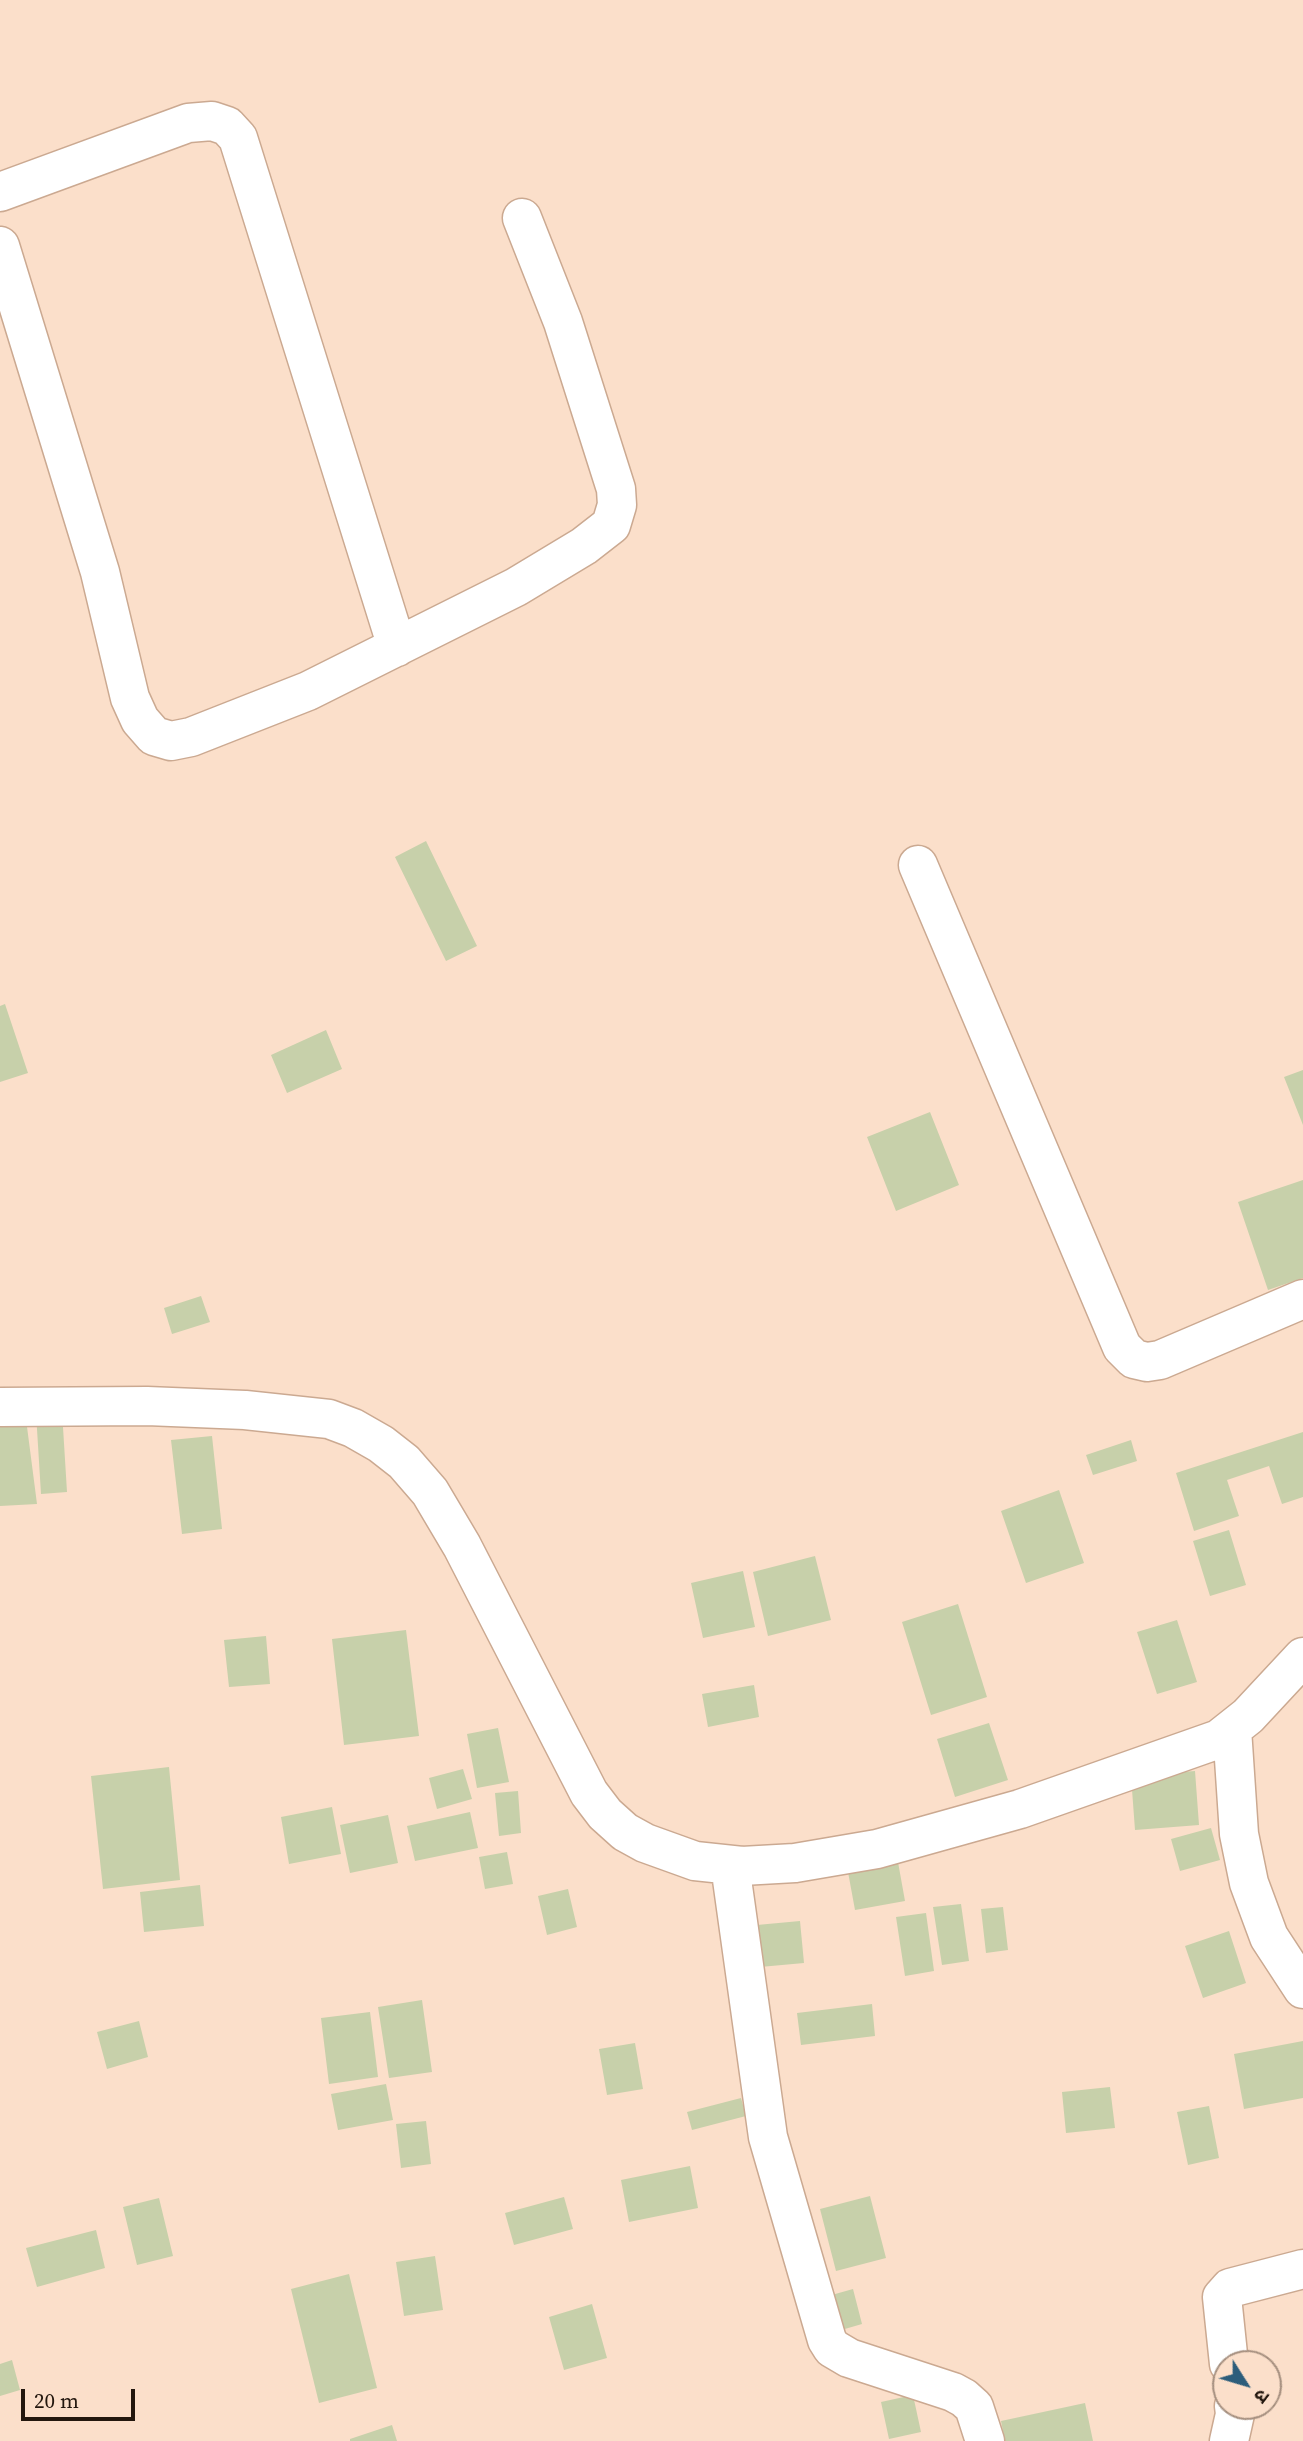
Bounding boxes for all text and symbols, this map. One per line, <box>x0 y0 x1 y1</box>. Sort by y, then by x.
north arrow <box>1212 2350 1282 2420</box>
scale bar <box>24 2374 138 2418</box>
text: उ <box>1248 2384 1276 2409</box>
text: 20 m <box>34 2386 79 2415</box>

